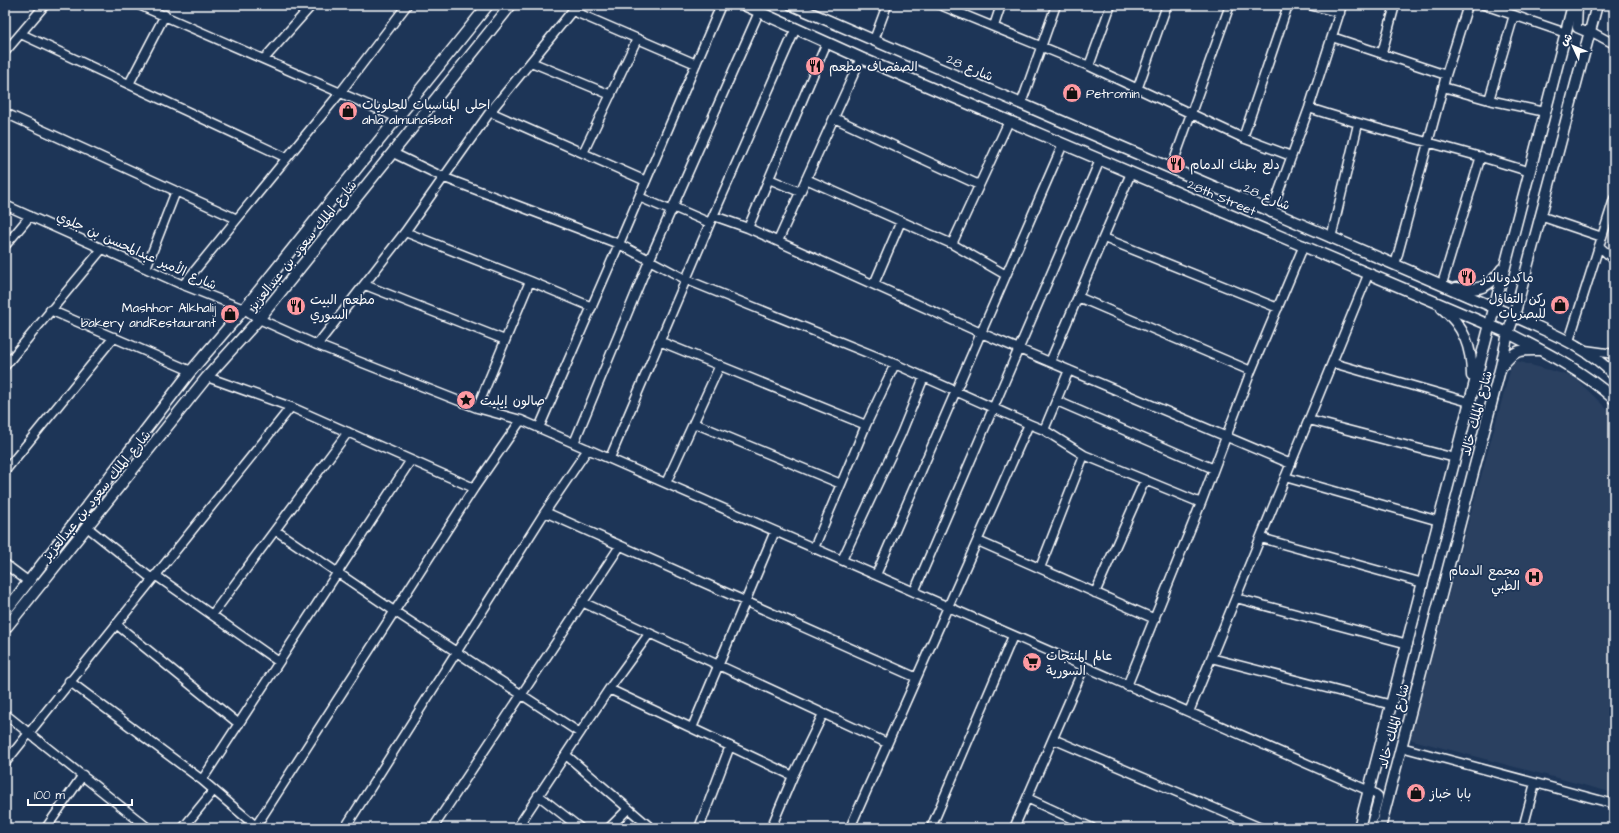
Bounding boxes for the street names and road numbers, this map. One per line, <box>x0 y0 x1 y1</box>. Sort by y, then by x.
street label: شارع 28 <box>943 50 996 86</box>
street label: 28th Street <box>1185 175 1259 221</box>
street label: شارع الملك سعود بن عبدالعزيز <box>244 176 361 316</box>
street label: شارع 28 <box>1240 179 1293 215</box>
street label: شارع الأمير عبدالمحسن بن جلوي <box>54 207 220 294</box>
street label: شارع الملك خالد <box>1457 369 1497 458</box>
street label: شارع الملك سعود بن عبدالعزيز <box>38 426 155 566</box>
street label: شارع الملك خالد <box>1374 682 1414 771</box>

